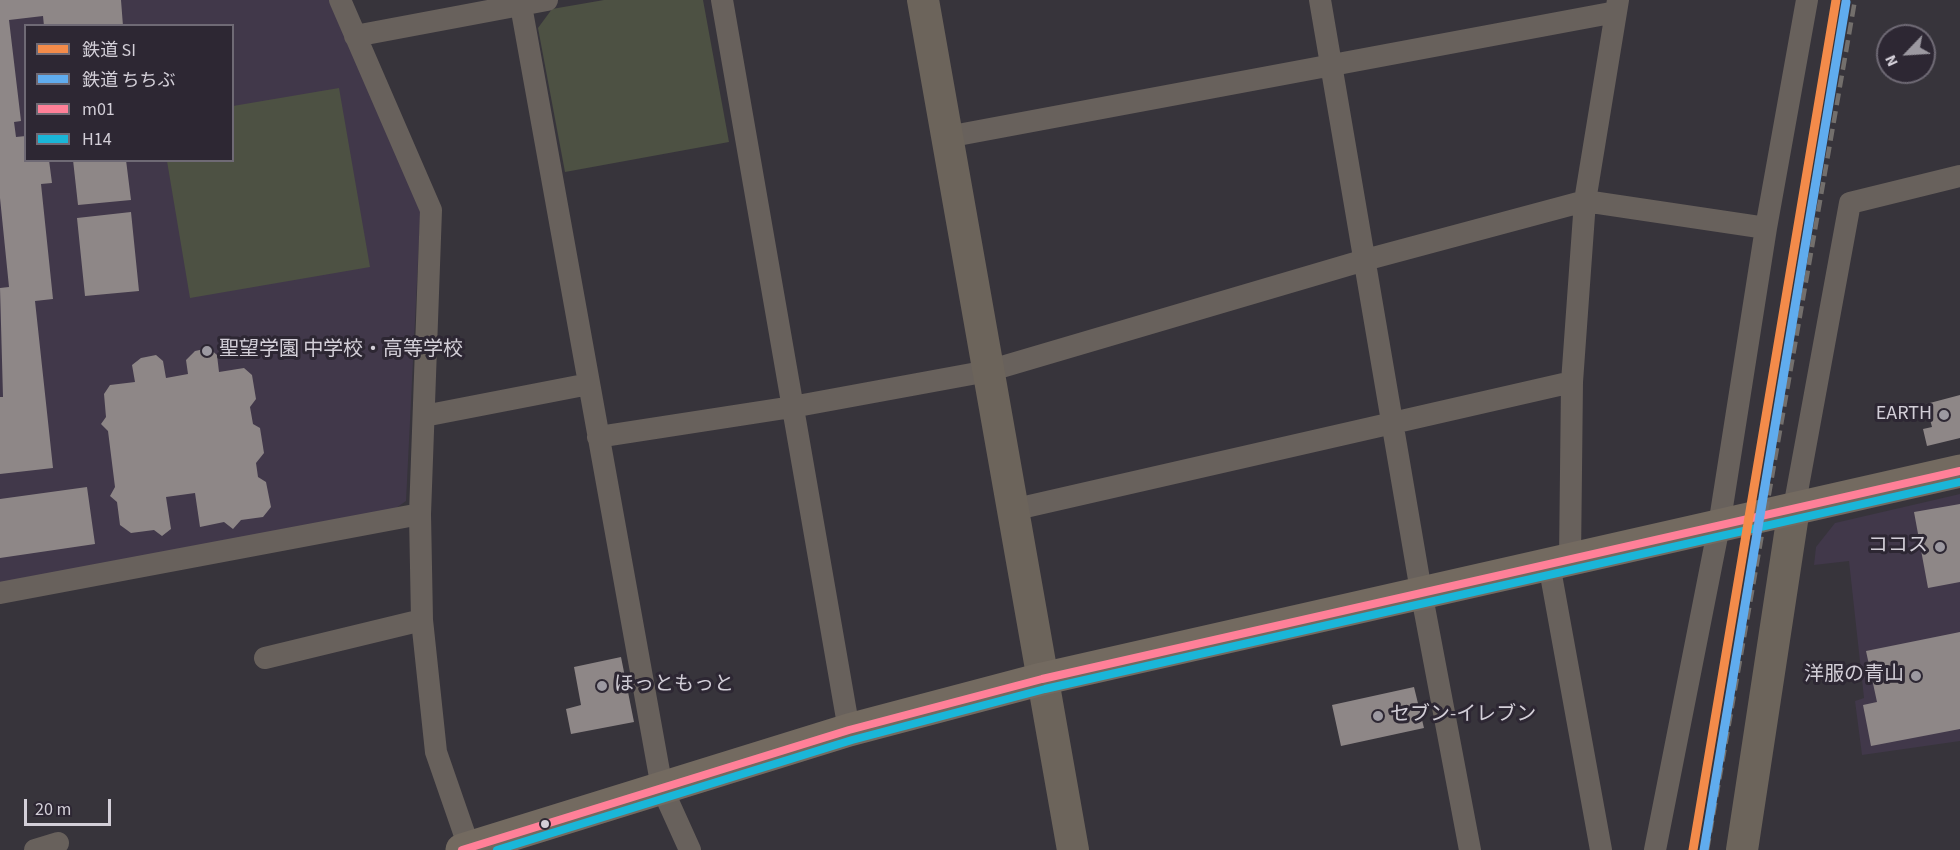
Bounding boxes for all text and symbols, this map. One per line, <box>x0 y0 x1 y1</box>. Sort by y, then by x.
legend <box>24 24 234 162</box>
north arrow <box>1876 24 1936 84</box>
text: 鉄道 SI <box>82 38 136 63</box>
text: N <box>1879 51 1904 70</box>
text: 鉄道 ちちぶ <box>82 68 176 93</box>
text: m01 <box>82 97 115 122</box>
text: H14 <box>82 127 112 152</box>
place label: 聖望学園 中学校・高等学校 <box>219 339 463 363</box>
marker: 聖望学園 中学校・高等学校 <box>200 344 214 358</box>
place label: EARTH <box>1876 403 1932 427</box>
marker: EARTH <box>1937 408 1951 422</box>
place label: ココス <box>1868 535 1928 559</box>
marker: ココス <box>1933 540 1947 554</box>
place label: 洋服の青山 <box>1804 664 1904 688</box>
marker: 洋服の青山 <box>1909 669 1923 683</box>
place label: ほっともっと <box>614 674 734 698</box>
marker: ほっともっと <box>595 679 609 693</box>
place label: セブン-イレブン <box>1390 704 1536 728</box>
marker: セブン-イレブン <box>1371 709 1385 723</box>
scale bar <box>27 787 114 825</box>
text: 20 m <box>35 797 71 822</box>
unlabelled marker <box>539 818 551 830</box>

